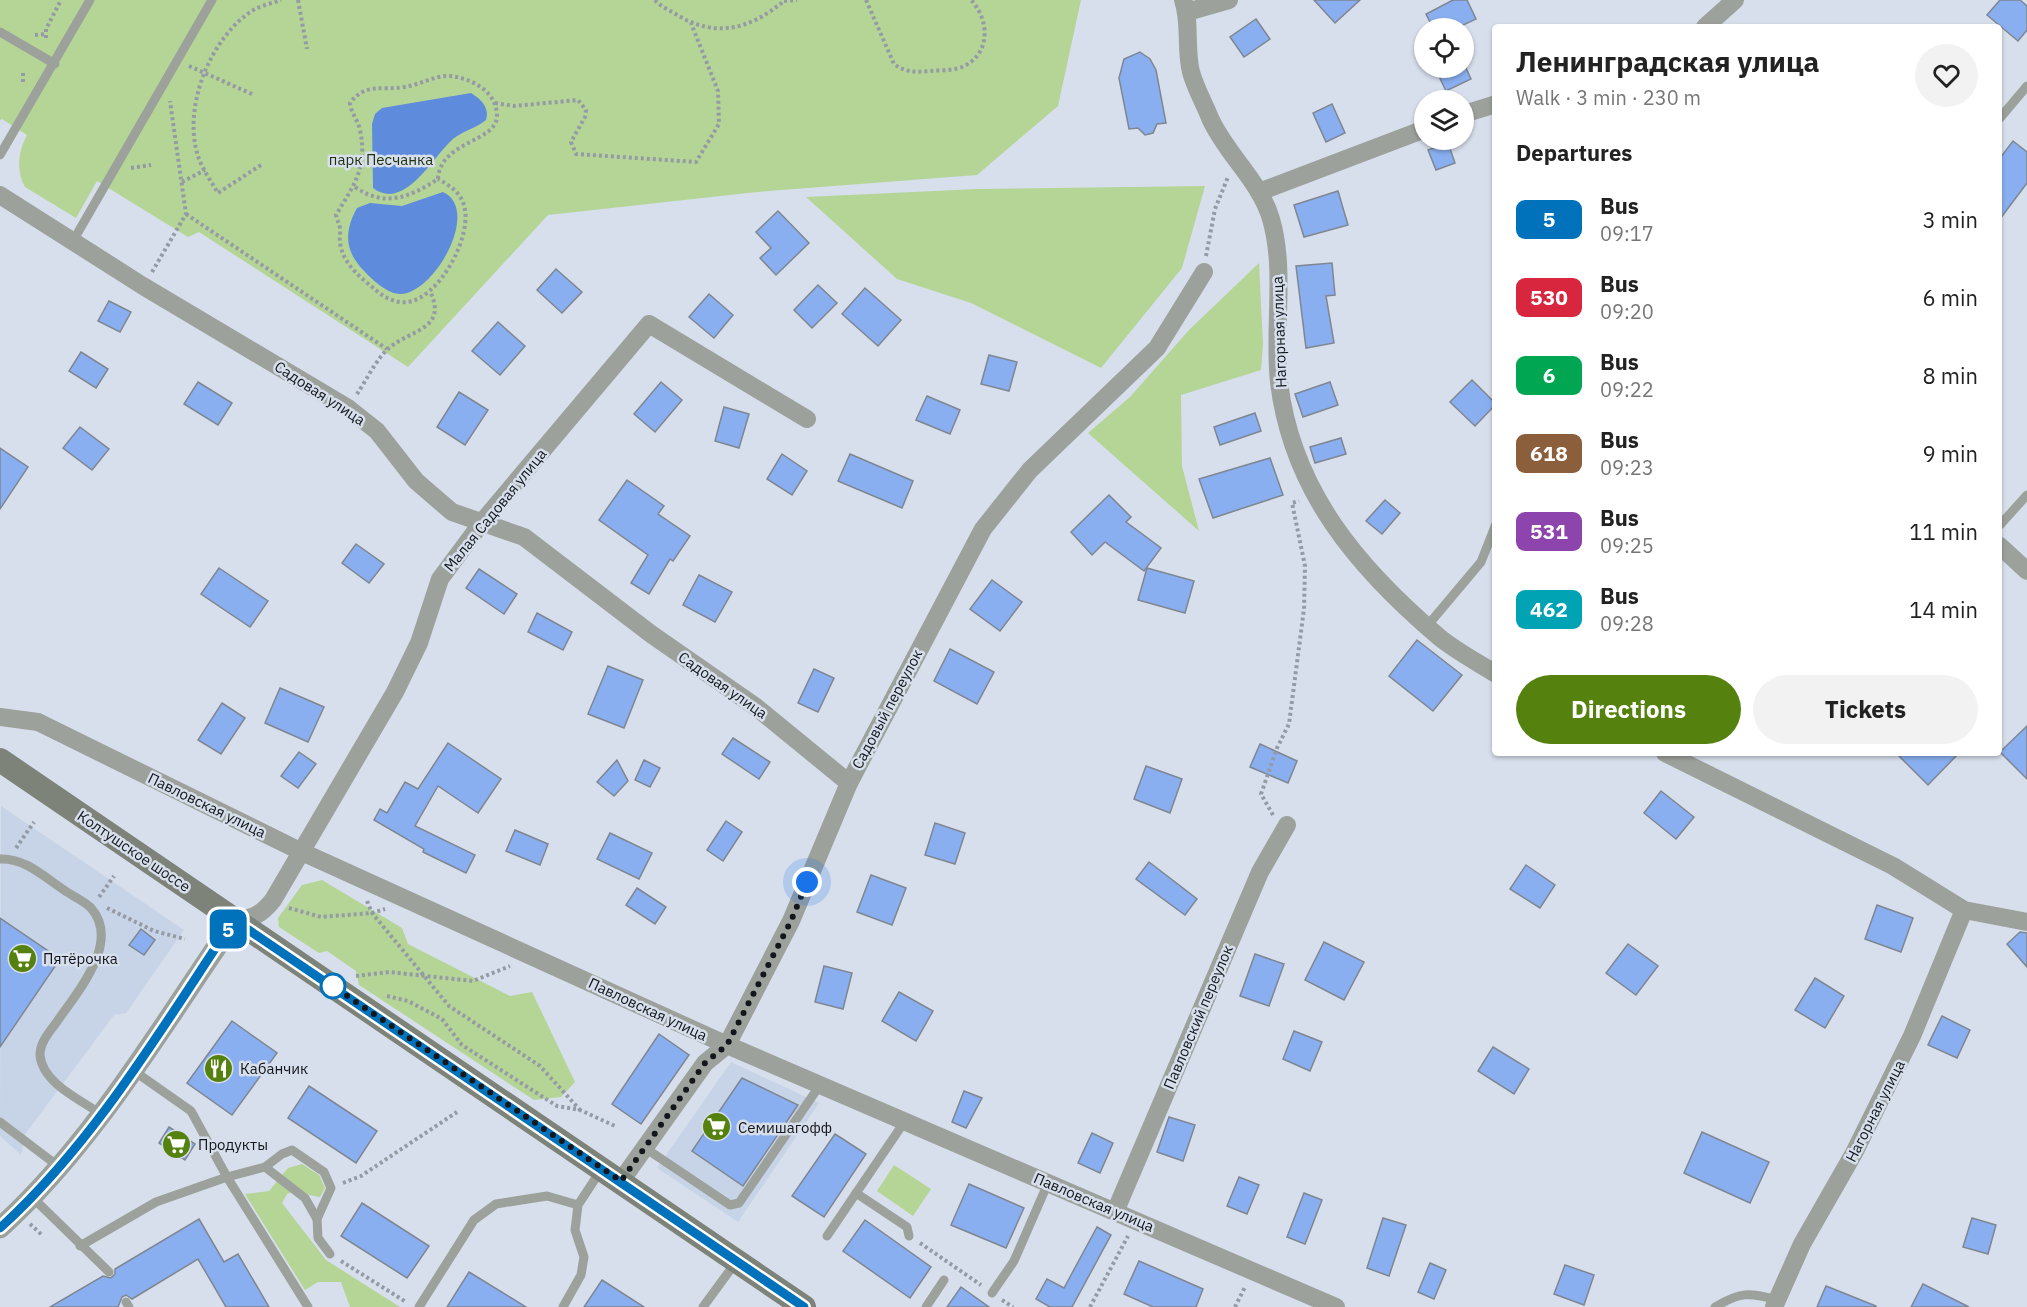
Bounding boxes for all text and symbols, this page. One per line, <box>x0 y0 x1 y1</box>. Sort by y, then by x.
map controls <box>1414 18 1474 150</box>
button: locate <box>1414 18 1474 78</box>
text: Ленинградская улица <box>1516 43 1820 80</box>
button: heart <box>1915 44 1978 107</box>
text: Walk · 3 min · 230 m <box>1516 84 1701 111</box>
button: layers <box>1414 90 1474 150</box>
text: Departures <box>1516 138 1632 167</box>
park label: парк Песчанка <box>329 150 433 169</box>
text: Bus <box>1600 191 1639 220</box>
text: 5 <box>1543 205 1555 233</box>
text: 3 min <box>1922 205 1978 234</box>
text: 09:17 <box>1600 220 1654 247</box>
text: Bus <box>1600 269 1639 298</box>
street label: Нагорная улица <box>1268 276 1290 388</box>
text: 530 <box>1530 283 1568 311</box>
text: 6 min <box>1922 283 1978 312</box>
text: 09:20 <box>1600 298 1654 325</box>
text: Bus <box>1600 347 1639 376</box>
street label: Садовая улица <box>271 357 369 429</box>
text: 6 <box>1543 361 1555 389</box>
text: 8 min <box>1922 361 1978 390</box>
text: 09:22 <box>1600 376 1654 403</box>
text: Bus <box>1600 425 1639 454</box>
text: 618 <box>1530 439 1568 467</box>
text: 9 min <box>1922 439 1978 468</box>
street label: Малая Садовая улица <box>440 445 550 575</box>
text: 09:23 <box>1600 454 1654 481</box>
text: Bus <box>1600 503 1639 532</box>
text: 531 <box>1530 517 1568 545</box>
text: 11 min <box>1909 517 1978 546</box>
text: 09:25 <box>1600 532 1654 559</box>
text: Bus <box>1600 581 1639 610</box>
text: 462 <box>1530 595 1568 623</box>
text: 14 min <box>1909 595 1978 624</box>
text: 09:28 <box>1600 610 1654 637</box>
street label: Садовый переулок <box>847 646 927 772</box>
street label: Садовая улица <box>675 647 771 723</box>
button: Directions <box>1516 675 1741 744</box>
button: Tickets <box>1753 675 1978 744</box>
street label: Павловская улица <box>145 768 269 842</box>
street label: Колтушское шоссе <box>74 806 194 896</box>
your location <box>792 867 822 897</box>
line badge: 5 <box>208 910 248 948</box>
text: 5 <box>222 915 234 943</box>
supermarket icon: Пятёрочка <box>6 942 38 974</box>
street label: Павловский переулок <box>1159 942 1237 1092</box>
place label: Пятёрочка <box>43 949 118 968</box>
unlabelled marker <box>320 973 346 999</box>
street label: Павловская улица <box>586 973 710 1045</box>
restaurant icon: Кабанчик <box>203 1052 235 1084</box>
street label: Нагорная улица <box>1841 1057 1909 1165</box>
place label: Кабанчик <box>240 1059 308 1078</box>
supermarket icon: Семишагофф <box>701 1111 733 1143</box>
place label: Семишагофф <box>738 1118 832 1137</box>
supermarket icon: Продукты <box>161 1128 193 1160</box>
place label: Продукты <box>198 1135 268 1154</box>
street label: Павловская улица <box>1031 1168 1157 1236</box>

